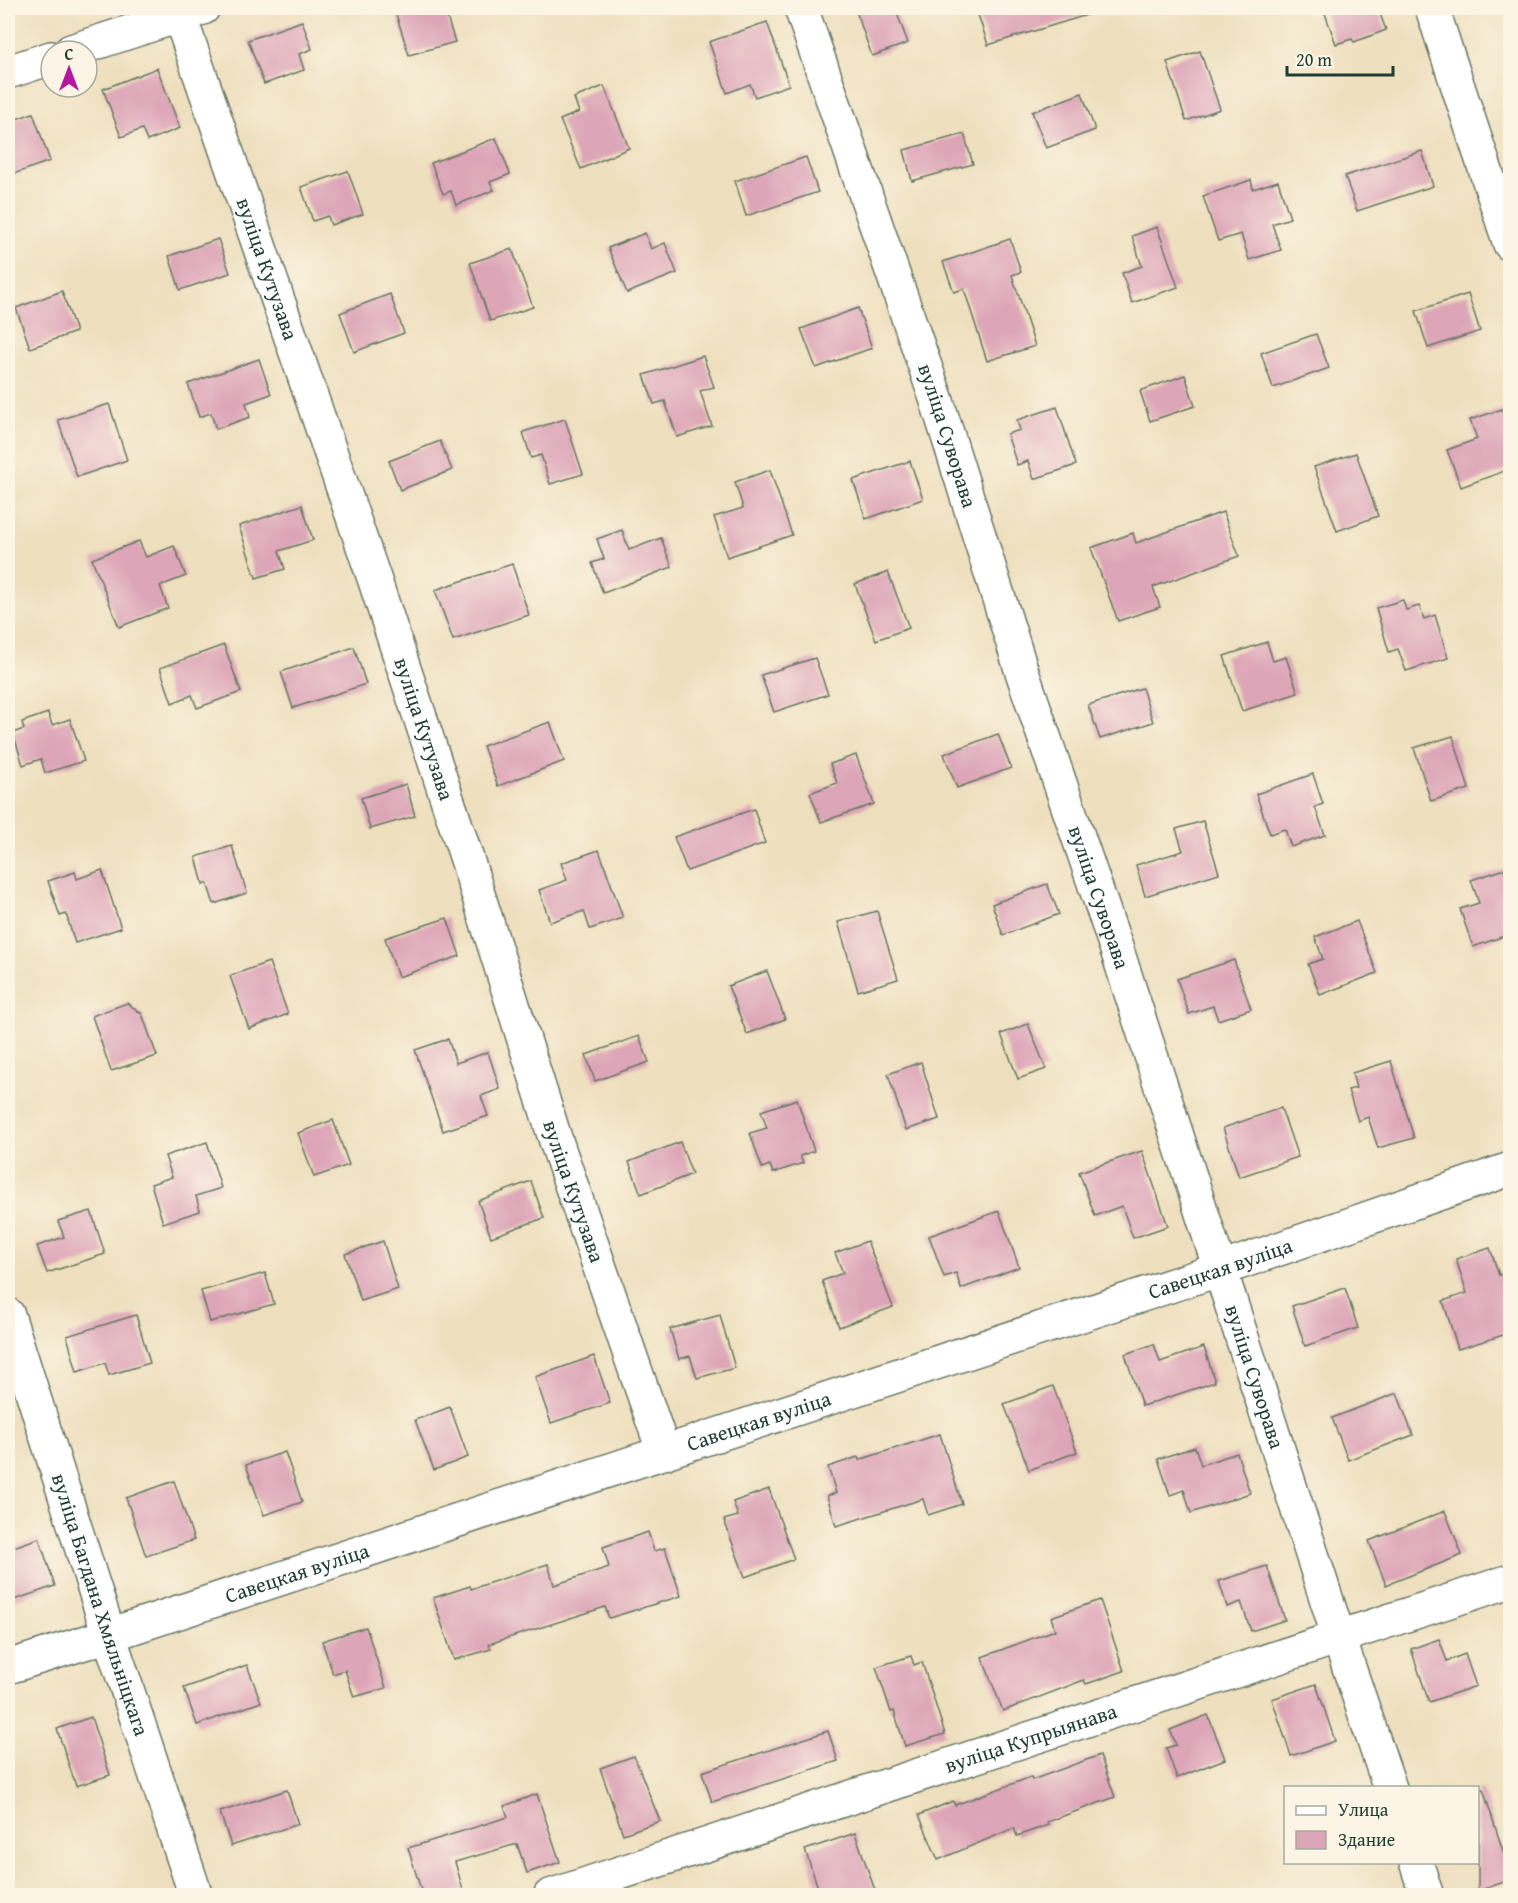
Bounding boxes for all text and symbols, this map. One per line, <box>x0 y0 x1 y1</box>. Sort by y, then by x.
north arrow <box>39 39 99 99</box>
scale bar <box>1287 39 1394 77</box>
text: С <box>64 42 74 66</box>
text: 20 m <box>1296 46 1332 73</box>
street label: вуліца Кутузава <box>229 193 307 344</box>
street label: вуліца Суворава <box>910 359 985 511</box>
street label: вуліца Кутузава <box>386 653 463 804</box>
street label: вуліца Суворава <box>1061 821 1138 973</box>
street label: вуліца Кутузава <box>535 1116 613 1267</box>
street label: Савецкая вуліца <box>1144 1230 1296 1307</box>
street label: вуліца Суворава <box>1217 1301 1293 1453</box>
street label: Савецкая вуліца <box>682 1382 835 1459</box>
street label: вуліца Багдана Хмяльніцкага <box>44 1469 158 1740</box>
street label: Савецкая вуліца <box>221 1534 373 1611</box>
street label: вуліца Купрыянава <box>940 1695 1121 1780</box>
legend <box>1284 1786 1479 1864</box>
text: Улица <box>1338 1796 1389 1823</box>
text: Здание <box>1338 1826 1395 1853</box>

